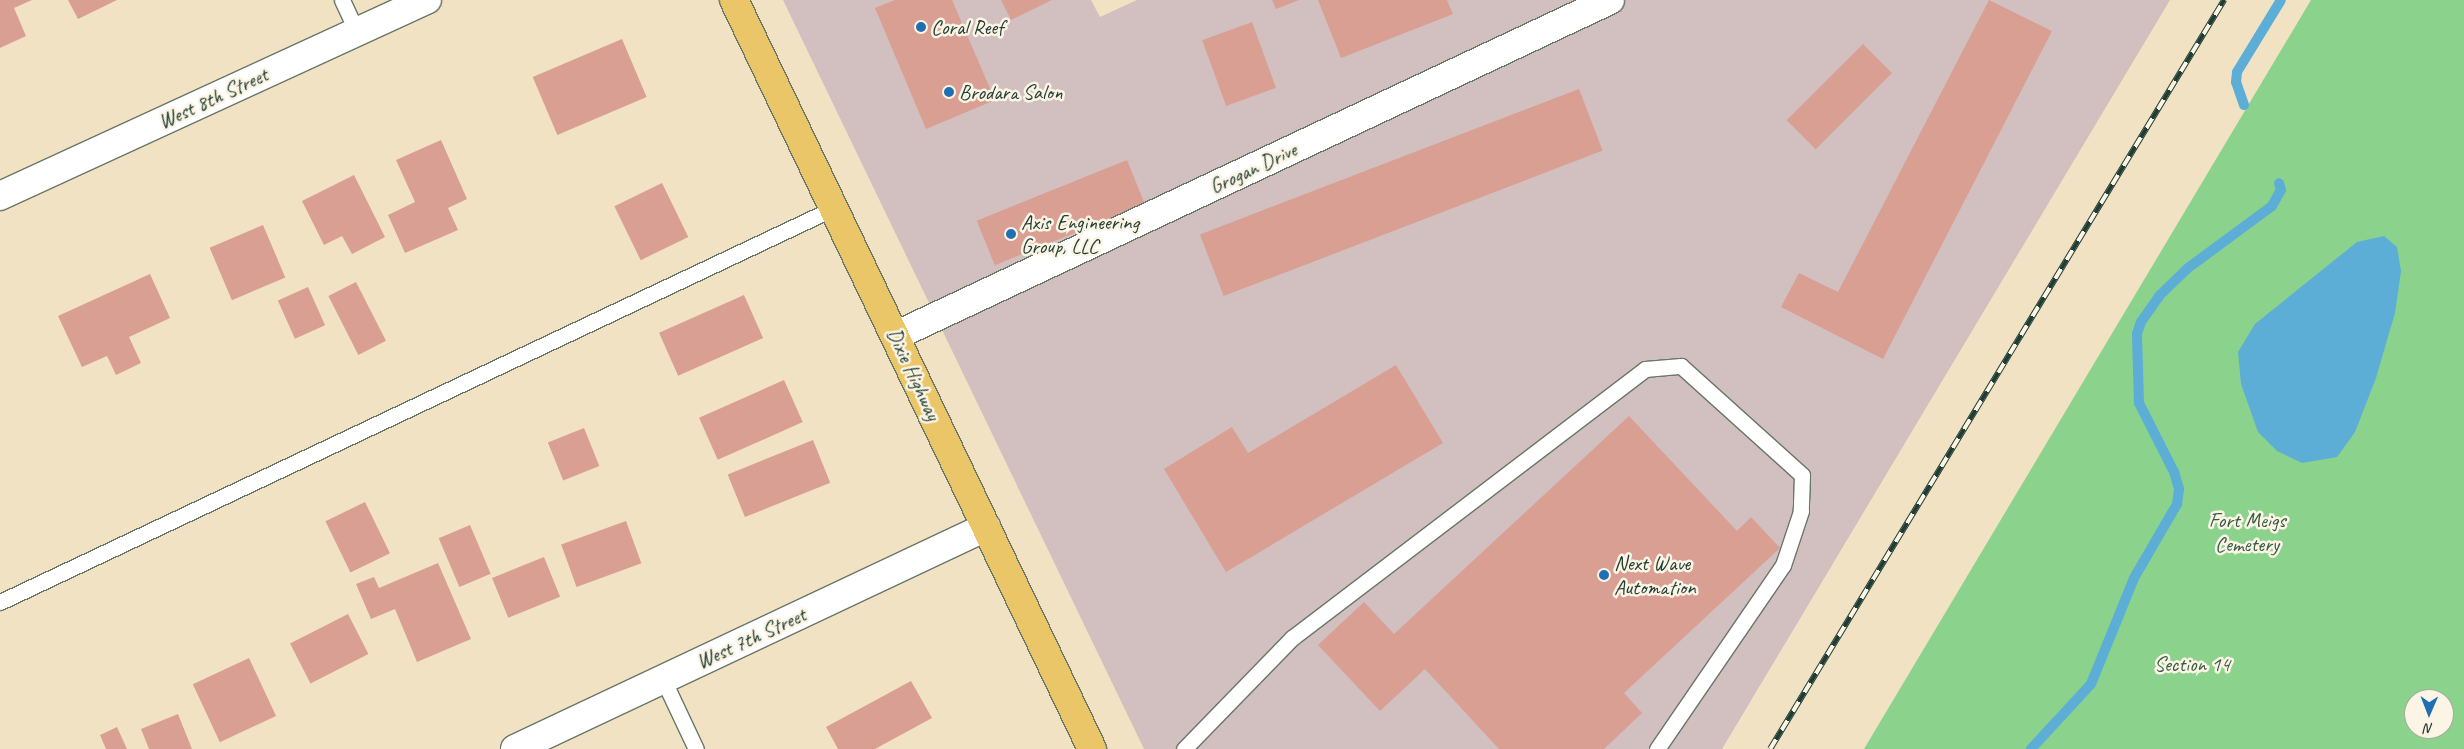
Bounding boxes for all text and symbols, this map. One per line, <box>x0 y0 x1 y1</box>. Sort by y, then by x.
place label: Coral Reef <box>931 14 1004 40</box>
marker: Coral Reef <box>915 21 927 33</box>
street label: West 8th Street <box>154 62 272 134</box>
place label: Brodara Salon <box>959 79 1062 105</box>
marker: Brodara Salon <box>943 86 955 98</box>
street label: Grogan Drive <box>1205 137 1301 199</box>
place label: Axis Engineering Group, LLC <box>1021 209 1139 259</box>
marker: Axis Engineering Group, LLC <box>1005 228 1017 240</box>
street label: Dixie Highway <box>882 324 946 424</box>
park label: Fort Meigs Cemetery <box>2209 507 2285 557</box>
place label: Next Wave Automation <box>1614 550 1696 600</box>
marker: Next Wave Automation <box>1598 569 1610 581</box>
street label: West 7th Street <box>692 602 810 674</box>
park label: Section 14 <box>2154 651 2230 677</box>
north arrow <box>2404 689 2454 739</box>
text: N <box>2424 720 2433 737</box>

